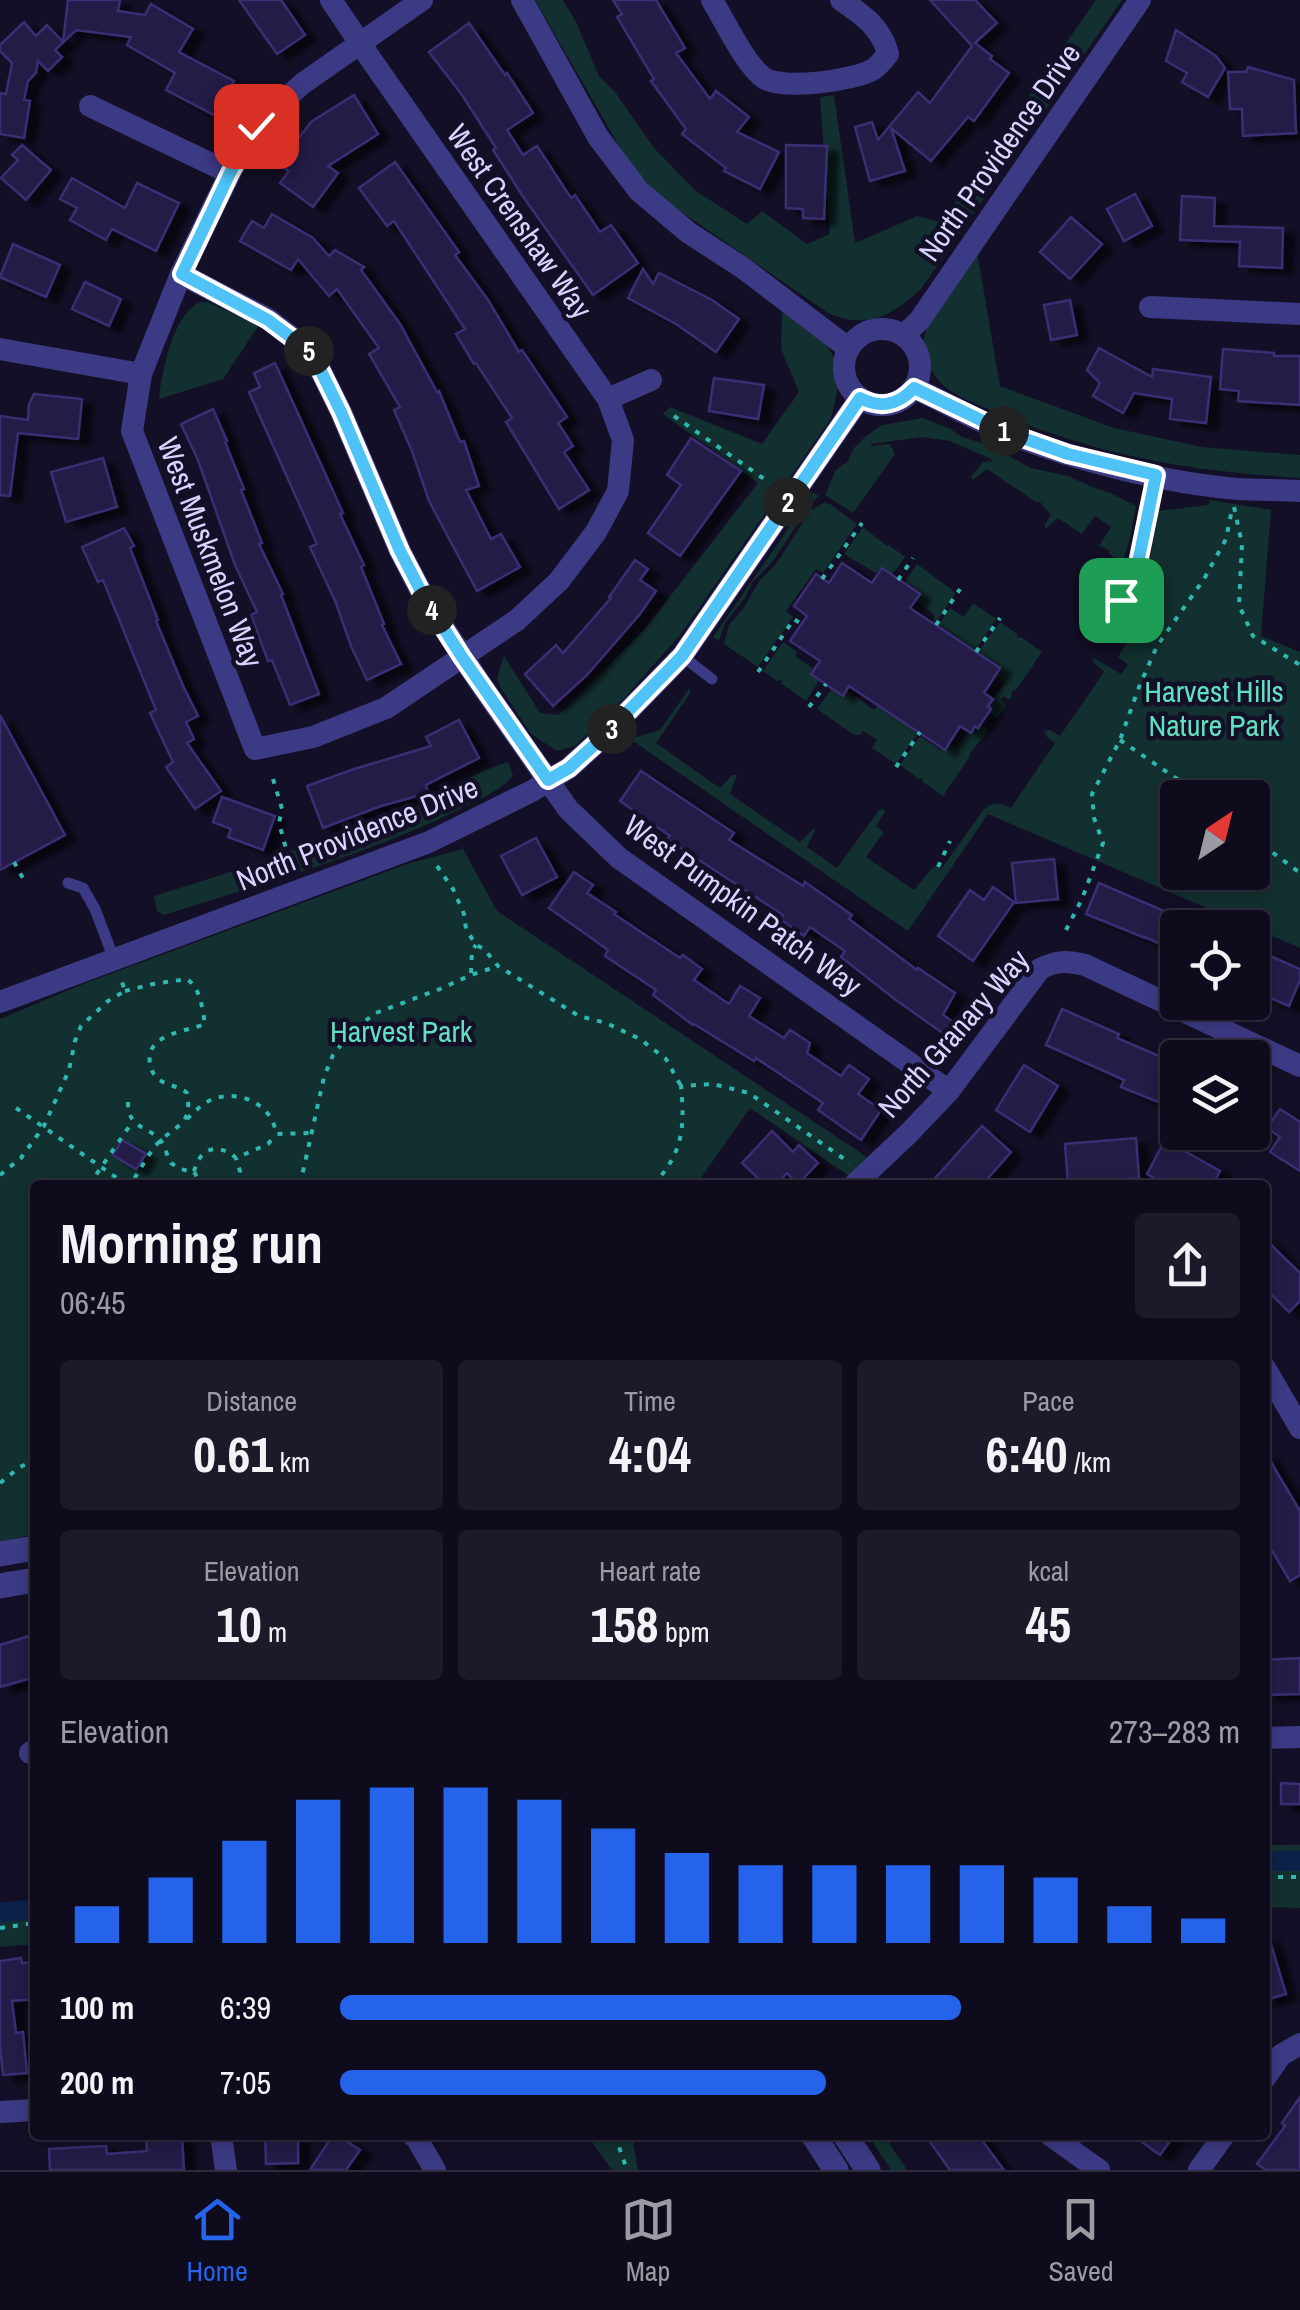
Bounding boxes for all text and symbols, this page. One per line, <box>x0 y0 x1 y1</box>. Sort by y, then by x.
street label: North Providence Drive <box>909 35 1089 269</box>
pin <box>214 84 299 169</box>
icon: check <box>229 99 284 154</box>
street label: West Crenshaw Way <box>438 116 602 327</box>
pin: 5 <box>284 326 334 376</box>
text: 5 <box>303 332 315 370</box>
pin: 1 <box>979 406 1029 456</box>
text: 1 <box>998 412 1010 450</box>
street label: West Muskmelon Way <box>149 431 274 673</box>
pin: 2 <box>763 477 813 527</box>
text: 2 <box>782 483 794 521</box>
pin <box>1079 558 1164 643</box>
icon: arrive <box>1094 573 1149 628</box>
pin: 4 <box>407 585 457 635</box>
text: 4 <box>426 591 438 629</box>
park label: Harvest Hills Nature Park <box>1144 671 1284 745</box>
pin: 3 <box>587 704 637 754</box>
text: 3 <box>606 710 618 748</box>
street label: North Providence Drive <box>230 766 484 900</box>
north arrow <box>1160 780 1270 890</box>
map controls <box>1160 780 1270 1150</box>
street label: West Pumpkin Patch Way <box>616 805 870 1005</box>
button: locate <box>1160 910 1270 1020</box>
street label: North Granary Way <box>869 940 1038 1126</box>
park label: Harvest Park <box>330 1011 473 1051</box>
button: layers <box>1160 1040 1270 1150</box>
text: Morning run <box>60 1206 323 1280</box>
button: share <box>1135 1213 1240 1318</box>
text: 06:45 <box>60 1281 126 1324</box>
text: Distance <box>206 1382 297 1420</box>
text: Time <box>624 1382 676 1420</box>
text: Pace <box>1022 1382 1075 1420</box>
text: 0.61 <box>193 1420 273 1488</box>
text: 4:04 <box>609 1420 691 1488</box>
text: 6:40 <box>986 1420 1068 1488</box>
text: km <box>273 1443 310 1481</box>
text: /km <box>1068 1443 1111 1481</box>
text: Elevation <box>204 1552 300 1590</box>
text: Heart rate <box>599 1552 701 1590</box>
text: kcal <box>1028 1552 1069 1590</box>
text: 10 <box>216 1590 262 1658</box>
text: 158 <box>590 1590 659 1658</box>
text: 45 <box>1026 1590 1071 1658</box>
text: m <box>262 1613 287 1651</box>
text: bpm <box>659 1613 710 1651</box>
text: Elevation <box>60 1710 169 1753</box>
text: 273–283 m <box>1109 1710 1240 1753</box>
text: 100 m <box>60 1986 134 2029</box>
text: 6:39 <box>220 1986 271 2029</box>
text: 200 m <box>60 2061 134 2104</box>
text: 7:05 <box>220 2061 271 2104</box>
tab: Home <box>186 2192 248 2290</box>
tab: Map <box>621 2192 676 2290</box>
tab: Saved <box>1048 2192 1114 2290</box>

